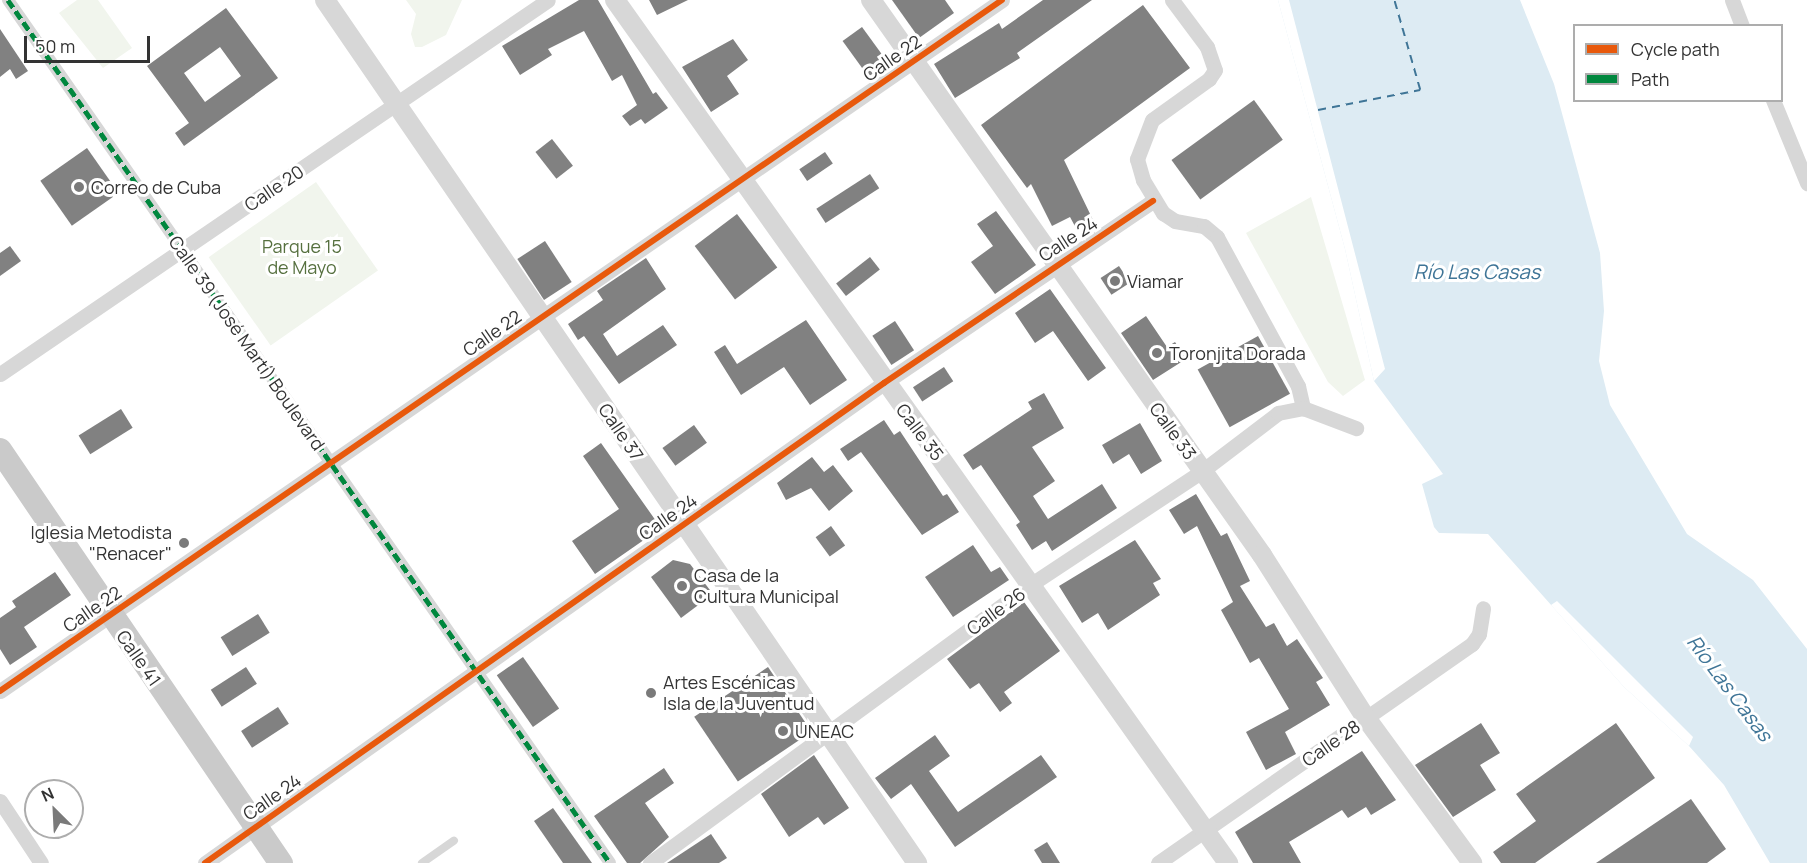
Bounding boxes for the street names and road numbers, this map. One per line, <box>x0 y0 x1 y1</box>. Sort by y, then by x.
street label: Calle 22 <box>859 30 925 86</box>
street label: Calle 20 <box>240 160 308 216</box>
street label: Calle 24 <box>1034 212 1102 266</box>
street label: Calle 39 (José Martí) Boulevard <box>164 232 330 454</box>
street label: Calle 22 <box>459 305 525 361</box>
street label: Calle 33 <box>1145 398 1201 464</box>
street label: Calle 37 <box>594 399 648 465</box>
street label: Calle 35 <box>892 399 948 465</box>
street label: Calle 24 <box>635 489 701 545</box>
street label: Calle 22 <box>59 581 125 637</box>
street label: Calle 26 <box>963 583 1029 639</box>
street label: Calle 41 <box>112 626 166 690</box>
street label: Calle 28 <box>1298 715 1364 771</box>
street label: Calle 24 <box>239 769 305 825</box>

